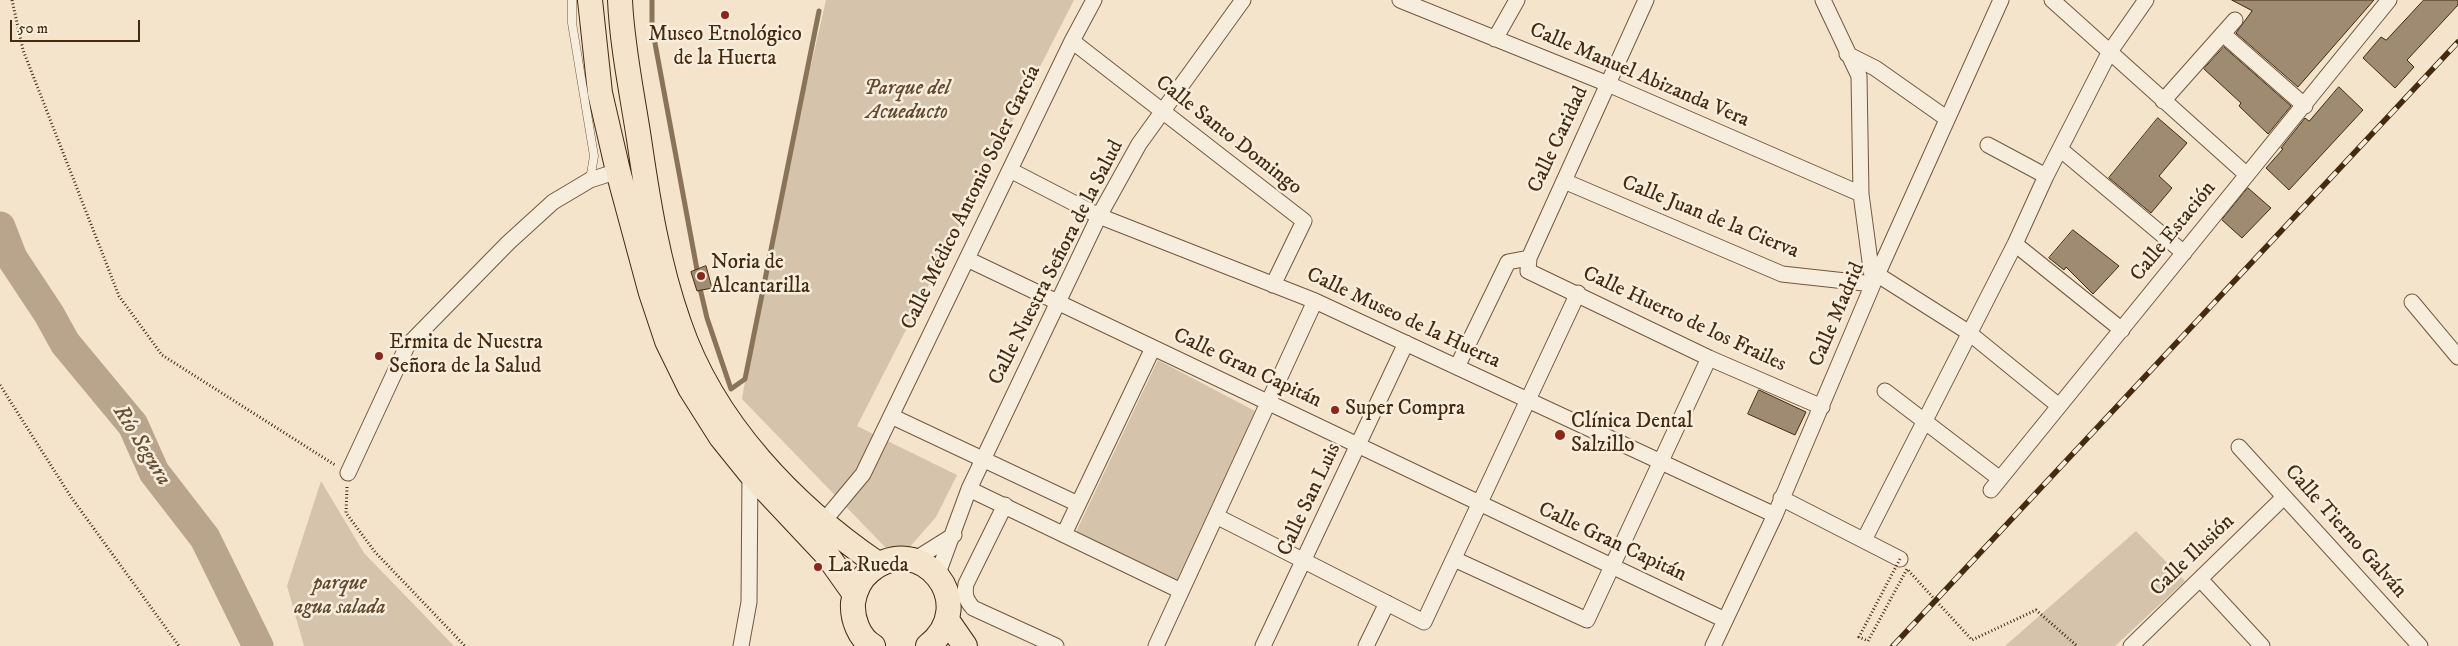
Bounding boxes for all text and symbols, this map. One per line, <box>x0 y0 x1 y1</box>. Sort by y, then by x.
marker: Museo Etnológico de la Huerta <box>719 9 731 21</box>
scale bar <box>12 10 142 42</box>
street label: Calle Manuel Abizanda Vera <box>1525 18 1753 134</box>
text: 50 m <box>18 19 48 38</box>
place label: Museo Etnológico de la Huerta <box>648 23 802 73</box>
street label: Calle Médico Antonio Soler García <box>897 62 1047 334</box>
street label: Calle Santo Domingo <box>1150 71 1306 201</box>
park label: Parque del Acueducto <box>864 77 950 127</box>
street label: Calle Caridad <box>1523 83 1595 197</box>
street label: Calle Nuestra Señora de la Salud <box>984 136 1130 390</box>
street label: Calle Juan de la Cierva <box>1618 171 1802 265</box>
street label: Calle Estación <box>2126 177 2222 287</box>
place label: Noria de Alcantarilla <box>711 251 810 301</box>
street label: Calle Madrid <box>1805 259 1871 371</box>
street label: Calle Huerto de los Frailes <box>1578 262 1790 378</box>
street label: Calle Museo de la Huerta <box>1302 263 1504 375</box>
marker: Noria de Alcantarilla <box>695 270 707 282</box>
street label: Calle Gran Capitán <box>1169 324 1325 414</box>
place label: Ermita de Nuestra Señora de la Salud <box>389 331 543 381</box>
marker: Ermita de Nuestra Señora de la Salud <box>373 350 385 362</box>
place label: Super Compra <box>1345 397 1465 423</box>
water label: Río Segura <box>106 401 176 491</box>
marker: Super Compra <box>1329 404 1341 416</box>
place label: Clínica Dental Salzillo <box>1571 410 1693 460</box>
marker: Clínica Dental Salzillo <box>1553 428 1567 442</box>
street label: Calle San Luis <box>1273 440 1347 560</box>
street label: Calle Tierno Galván <box>2278 460 2412 604</box>
street label: Calle Gran Capitán <box>1534 498 1690 588</box>
street label: Calle Ilusión <box>2146 510 2240 602</box>
place label: La Rueda <box>828 554 909 580</box>
marker: La Rueda <box>812 561 824 573</box>
park label: parque agua salada <box>294 572 386 622</box>

